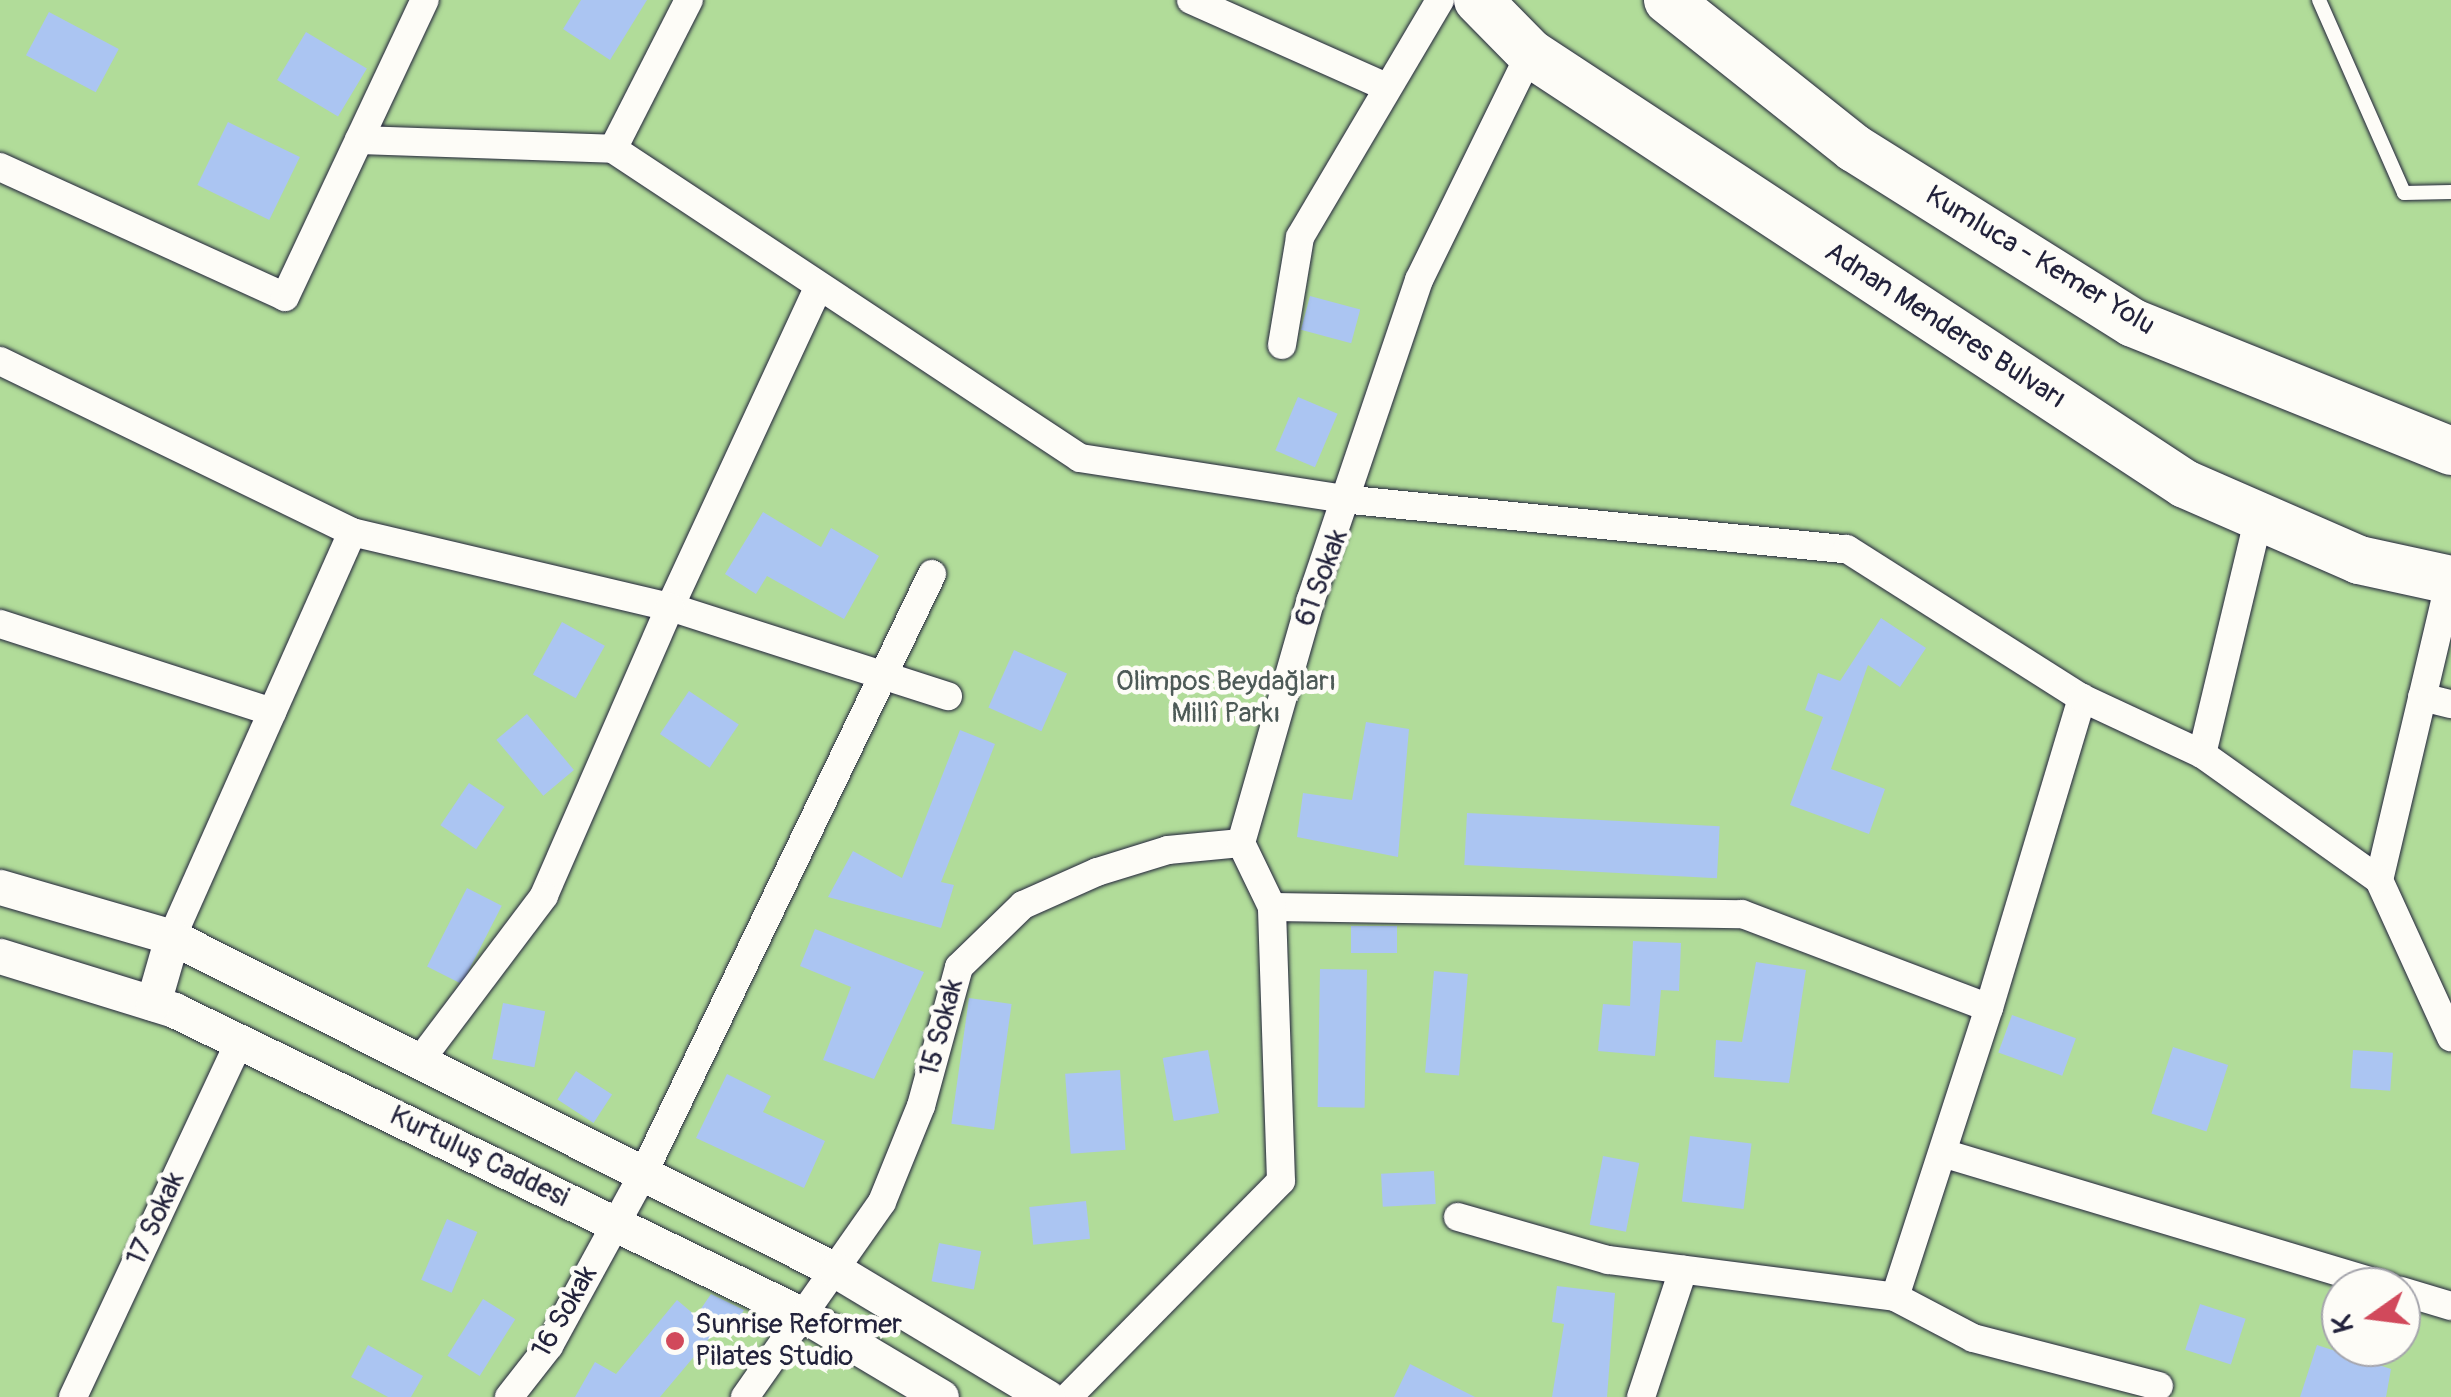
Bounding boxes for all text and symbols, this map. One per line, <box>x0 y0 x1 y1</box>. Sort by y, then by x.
street label: Kumluca - Kemer Yolu <box>1919 179 2161 343</box>
street label: Adnan Menderes Bulvarı <box>1818 236 2072 416</box>
street label: 61 Sokak <box>1288 525 1356 631</box>
park label: Olimpos Beydağları Millî Parkı <box>1116 665 1336 731</box>
street label: 15 Sokak <box>913 975 971 1081</box>
street label: Kurtuluş Caddesi <box>384 1099 574 1215</box>
street label: 17 Sokak <box>120 1167 192 1271</box>
street label: 16 Sokak <box>525 1260 605 1364</box>
north arrow <box>2321 1267 2421 1367</box>
place label: Sunrise Reformer Pilates Studio <box>695 1308 902 1374</box>
text: K <box>2324 1311 2362 1336</box>
marker: Sunrise Reformer Pilates Studio <box>664 1330 686 1352</box>

